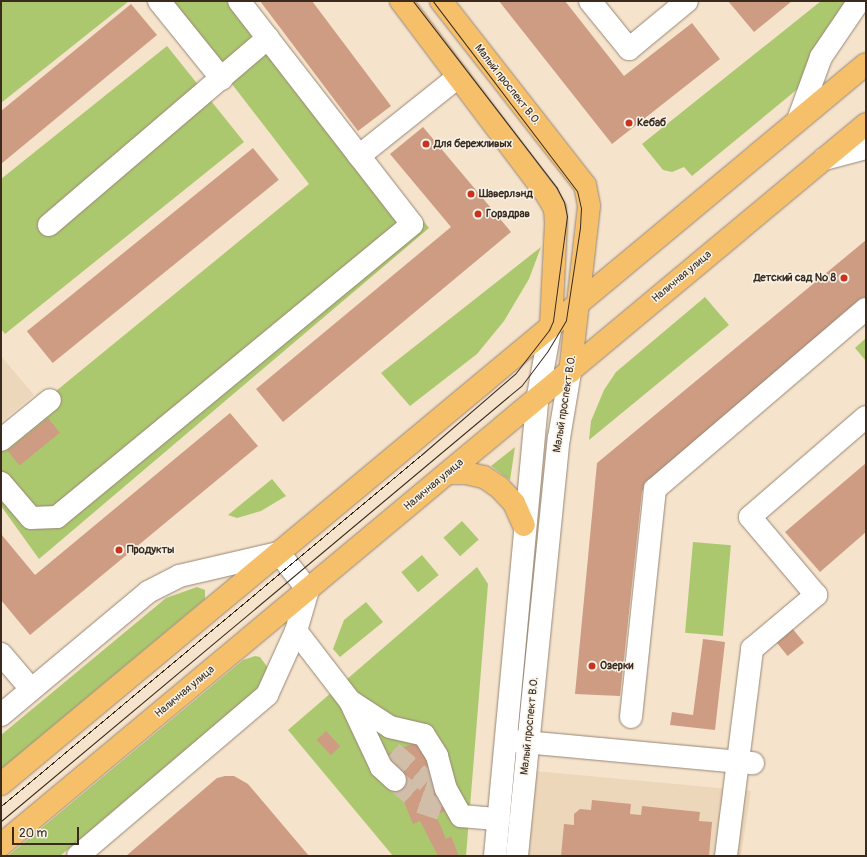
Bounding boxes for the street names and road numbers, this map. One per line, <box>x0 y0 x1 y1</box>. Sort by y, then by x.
street label: Малый проспект В.О. <box>471 42 543 128</box>
street label: Наличная улица <box>649 248 715 306</box>
street label: Малый проспект В.О. <box>551 354 579 454</box>
street label: Наличная улица <box>401 456 467 514</box>
street label: Наличная улица <box>152 663 218 721</box>
street label: Малый проспект В.О. <box>518 676 542 776</box>

